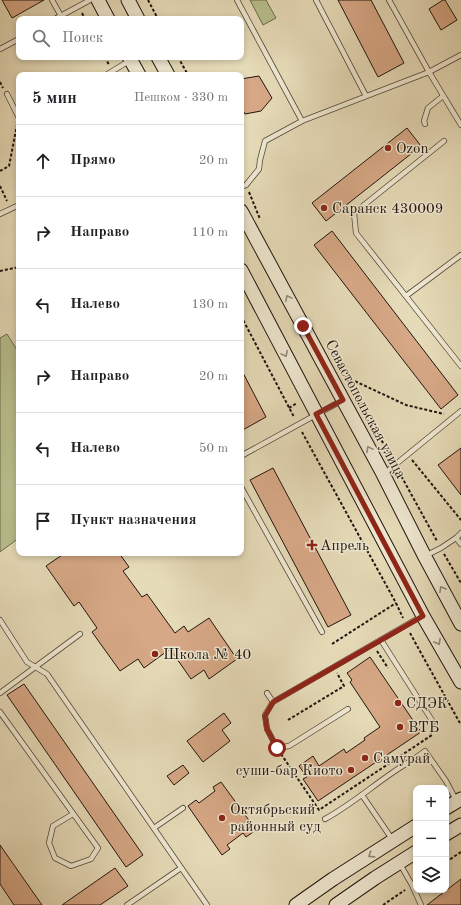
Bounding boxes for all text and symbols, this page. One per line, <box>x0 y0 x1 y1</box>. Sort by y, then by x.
search box <box>16 16 244 60</box>
icon: search <box>30 27 52 49</box>
text: Поиск <box>62 31 103 46</box>
text: 5 мин <box>32 90 77 107</box>
text: Пешком · 330 m <box>134 91 228 104</box>
place label: Ozon <box>396 142 429 157</box>
marker: Ozon <box>383 143 393 153</box>
icon: ahead <box>32 150 54 172</box>
text: Прямо <box>70 153 116 168</box>
text: 20 m <box>199 154 228 167</box>
place label: Саранск 430009 <box>332 202 443 217</box>
marker: Саранск 430009 <box>319 203 329 213</box>
icon: right <box>32 222 54 244</box>
text: Направо <box>70 225 129 240</box>
text: 110 m <box>191 226 228 239</box>
icon: left <box>32 294 54 316</box>
one-way arrow <box>285 295 293 302</box>
text: Налево <box>70 297 120 312</box>
text: 130 m <box>191 298 228 311</box>
route end <box>294 317 312 335</box>
street label: Севастопольская улица <box>322 338 408 482</box>
one-way arrow <box>280 350 288 358</box>
icon: right <box>32 366 54 388</box>
text: Направо <box>70 369 129 384</box>
text: 20 m <box>199 370 228 383</box>
icon: left <box>32 438 54 460</box>
text: Налево <box>70 441 120 456</box>
text: 50 m <box>199 442 228 455</box>
one-way arrow <box>366 446 374 453</box>
icon: arrive <box>32 510 54 532</box>
text: Пункт назначения <box>70 513 197 528</box>
place label: Апрель <box>320 539 369 554</box>
marker: Апрель <box>307 540 317 550</box>
one-way arrow <box>440 586 447 593</box>
one-way arrow <box>434 638 441 645</box>
place label: Школа № 40 <box>163 648 251 663</box>
marker: Школа № 40 <box>150 649 160 659</box>
place label: СДЭК <box>406 697 448 712</box>
marker: СДЭК <box>393 698 403 708</box>
place label: ВТБ <box>408 721 439 736</box>
marker: ВТБ <box>395 722 405 732</box>
route start <box>268 739 286 757</box>
place label: Самурай <box>373 752 430 767</box>
marker: Самурай <box>360 753 370 763</box>
place label: суши-бар Киото <box>236 764 343 779</box>
marker: суши-бар Киото <box>346 765 356 775</box>
map controls <box>413 785 449 893</box>
button: + <box>413 785 449 821</box>
place label: Октябрьский районный суд <box>230 803 321 835</box>
marker: Октябрьский районный суд <box>217 813 227 823</box>
button: − <box>413 821 449 857</box>
one-way arrow <box>368 850 375 857</box>
button: layers <box>413 857 449 893</box>

